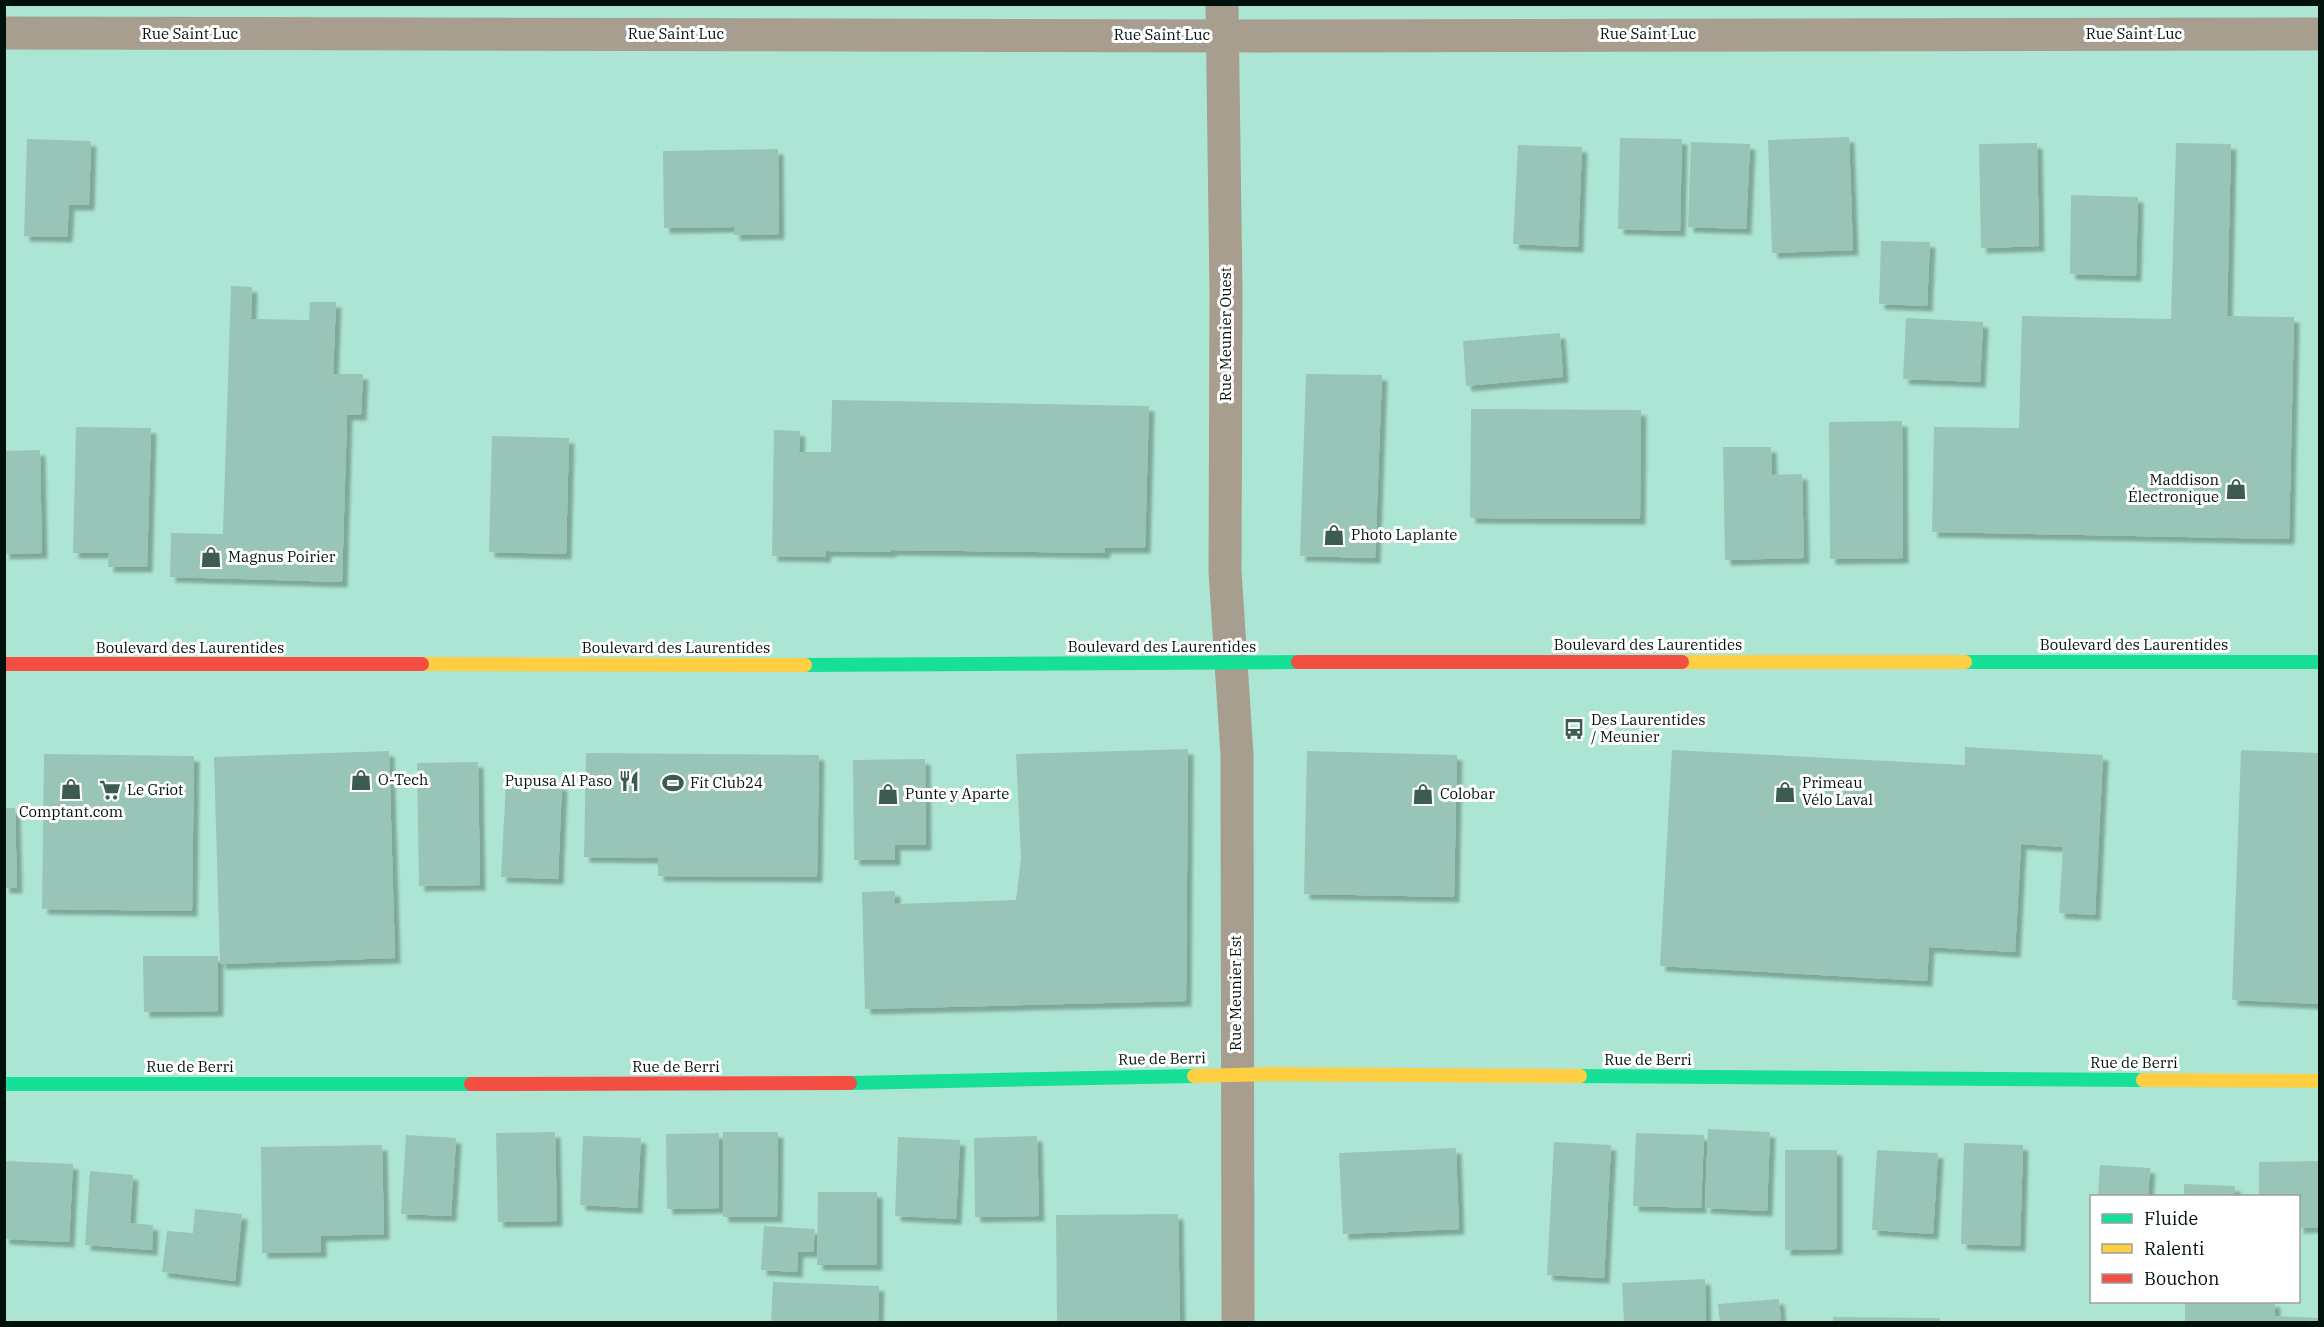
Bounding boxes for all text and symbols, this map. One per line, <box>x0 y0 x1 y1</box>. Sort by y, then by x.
street label: Rue Saint Luc <box>142 24 239 43</box>
street label: Rue Saint Luc <box>628 24 725 43</box>
street label: Rue Saint Luc <box>1600 24 1697 43</box>
street label: Rue Saint Luc <box>2086 24 2183 43</box>
street label: Rue Saint Luc <box>1114 25 1211 44</box>
street label: Rue Meunier Ouest <box>1216 267 1235 401</box>
place label: Maddison Électronique <box>2128 470 2219 506</box>
shop icon: Maddison Électronique <box>2224 477 2248 501</box>
shop icon: Photo Laplante <box>1322 523 1346 547</box>
place label: Photo Laplante <box>1351 525 1457 544</box>
shop icon: Magnus Poirier <box>199 545 223 569</box>
place label: Magnus Poirier <box>228 547 336 566</box>
street label: Boulevard des Laurentides <box>1554 635 1742 654</box>
street label: Boulevard des Laurentides <box>2040 635 2228 654</box>
street label: Boulevard des Laurentides <box>1068 637 1256 656</box>
street label: Boulevard des Laurentides <box>96 638 284 657</box>
street label: Boulevard des Laurentides <box>582 638 770 657</box>
place label: Des Laurentides / Meunier <box>1591 710 1706 746</box>
bus stop icon: Des Laurentides / Meunier <box>1562 717 1586 741</box>
shop icon: O-Tech <box>349 768 373 792</box>
restaurant icon: Pupusa Al Paso <box>617 769 641 793</box>
place label: O-Tech <box>378 770 428 789</box>
place label: Pupusa Al Paso <box>505 771 612 790</box>
sports icon: Fit Club24 <box>661 771 685 795</box>
place label: Fit Club24 <box>690 773 763 792</box>
place label: Primeau Vélo Laval <box>1802 773 1873 809</box>
shop icon: Comptant.com <box>59 777 83 801</box>
supermarket icon: Le Griot <box>98 778 122 802</box>
place label: Le Griot <box>127 780 183 799</box>
shop icon: Primeau Vélo Laval <box>1773 780 1797 804</box>
shop icon: Punte y Aparte <box>876 782 900 806</box>
shop icon: Colobar <box>1411 782 1435 806</box>
place label: Punte y Aparte <box>905 784 1009 803</box>
place label: Colobar <box>1440 784 1495 803</box>
place label: Comptant.com <box>19 802 123 821</box>
street label: Rue Meunier Est <box>1226 935 1245 1051</box>
street label: Rue de Berri <box>1118 1048 1206 1069</box>
street label: Rue de Berri <box>1604 1050 1692 1069</box>
street label: Rue de Berri <box>2090 1053 2178 1072</box>
street label: Rue de Berri <box>146 1057 234 1076</box>
street label: Rue de Berri <box>632 1057 720 1076</box>
legend <box>2090 1195 2300 1303</box>
text: Fluide <box>2144 1207 2198 1230</box>
text: Ralenti <box>2144 1237 2205 1260</box>
text: Bouchon <box>2144 1267 2220 1290</box>

